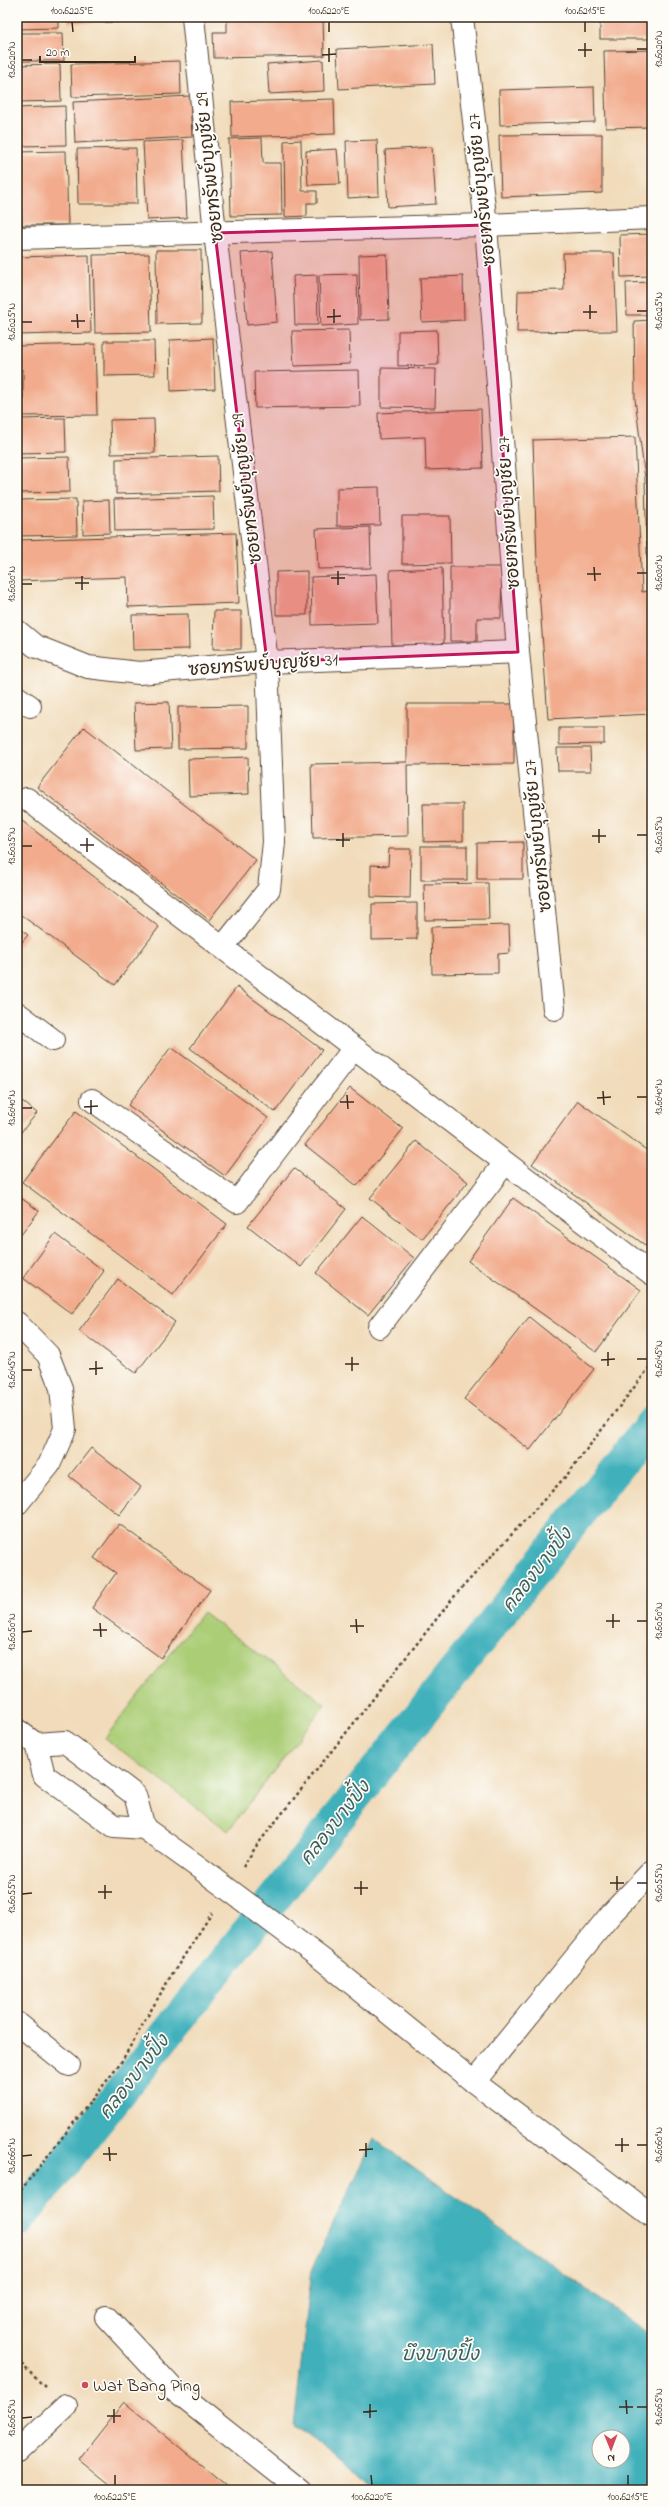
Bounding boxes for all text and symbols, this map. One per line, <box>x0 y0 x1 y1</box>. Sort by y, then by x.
text: 100.6225°E <box>51 4 93 19</box>
text: 100.6220°E <box>308 4 350 19</box>
text: 100.6215°E <box>565 4 605 19</box>
text: 13.6020°N <box>652 30 667 67</box>
scale bar <box>40 38 135 64</box>
text: 13.6020°N <box>5 41 20 78</box>
text: 20 m <box>46 44 69 62</box>
street label: ซอยทรัพย์บุญชัย 29 <box>188 90 232 245</box>
street label: ซอยทรัพย์บุญชัย 27 <box>460 111 504 268</box>
text: 13.6025°N <box>652 292 667 330</box>
text: 13.6025°N <box>5 303 20 341</box>
street label: ซอยทรัพย์บุญชัย 29 <box>224 411 270 566</box>
street label: ซอยทรัพย์บุญชัย 27 <box>490 435 528 591</box>
text: 13.6030°N <box>652 555 667 591</box>
text: 13.6030°N <box>5 566 20 602</box>
street label: ซอยทรัพย์บุญชัย 31 <box>187 646 339 684</box>
street label: ซอยทรัพย์บุญชัย 27 <box>516 757 560 914</box>
text: 13.6035°N <box>652 816 667 854</box>
text: 13.6035°N <box>5 827 20 865</box>
text: 13.6040°N <box>652 1079 667 1115</box>
text: 13.6040°N <box>5 1090 20 1126</box>
text: 13.6045°N <box>652 1340 667 1378</box>
text: 13.6045°N <box>5 1351 20 1389</box>
water label: คลองบางปิ้ง <box>492 1518 580 1618</box>
text: 13.6050°N <box>652 1602 667 1640</box>
text: 13.6050°N <box>5 1613 20 1651</box>
water label: คลองบางปิ้ง <box>290 1771 378 1871</box>
text: 13.6055°N <box>652 1863 667 1902</box>
text: 13.6055°N <box>5 1874 20 1913</box>
water label: คลองบางปิ้ง <box>89 2025 177 2125</box>
text: 13.6060°N <box>652 2127 667 2163</box>
text: 13.6060°N <box>5 2138 20 2174</box>
water label: บึงบางปิ้ง <box>401 2337 480 2369</box>
place label: Wat Bang Ping <box>93 2374 200 2401</box>
marker: Wat Bang Ping <box>80 2380 90 2390</box>
text: 13.6065°N <box>652 2388 667 2426</box>
text: 13.6065°N <box>5 2399 20 2437</box>
north arrow <box>591 2429 631 2469</box>
text: N <box>607 2450 615 2466</box>
text: 100.6225°E <box>94 2490 136 2505</box>
text: 100.6220°E <box>351 2490 393 2505</box>
text: 100.6215°E <box>608 2490 648 2505</box>

